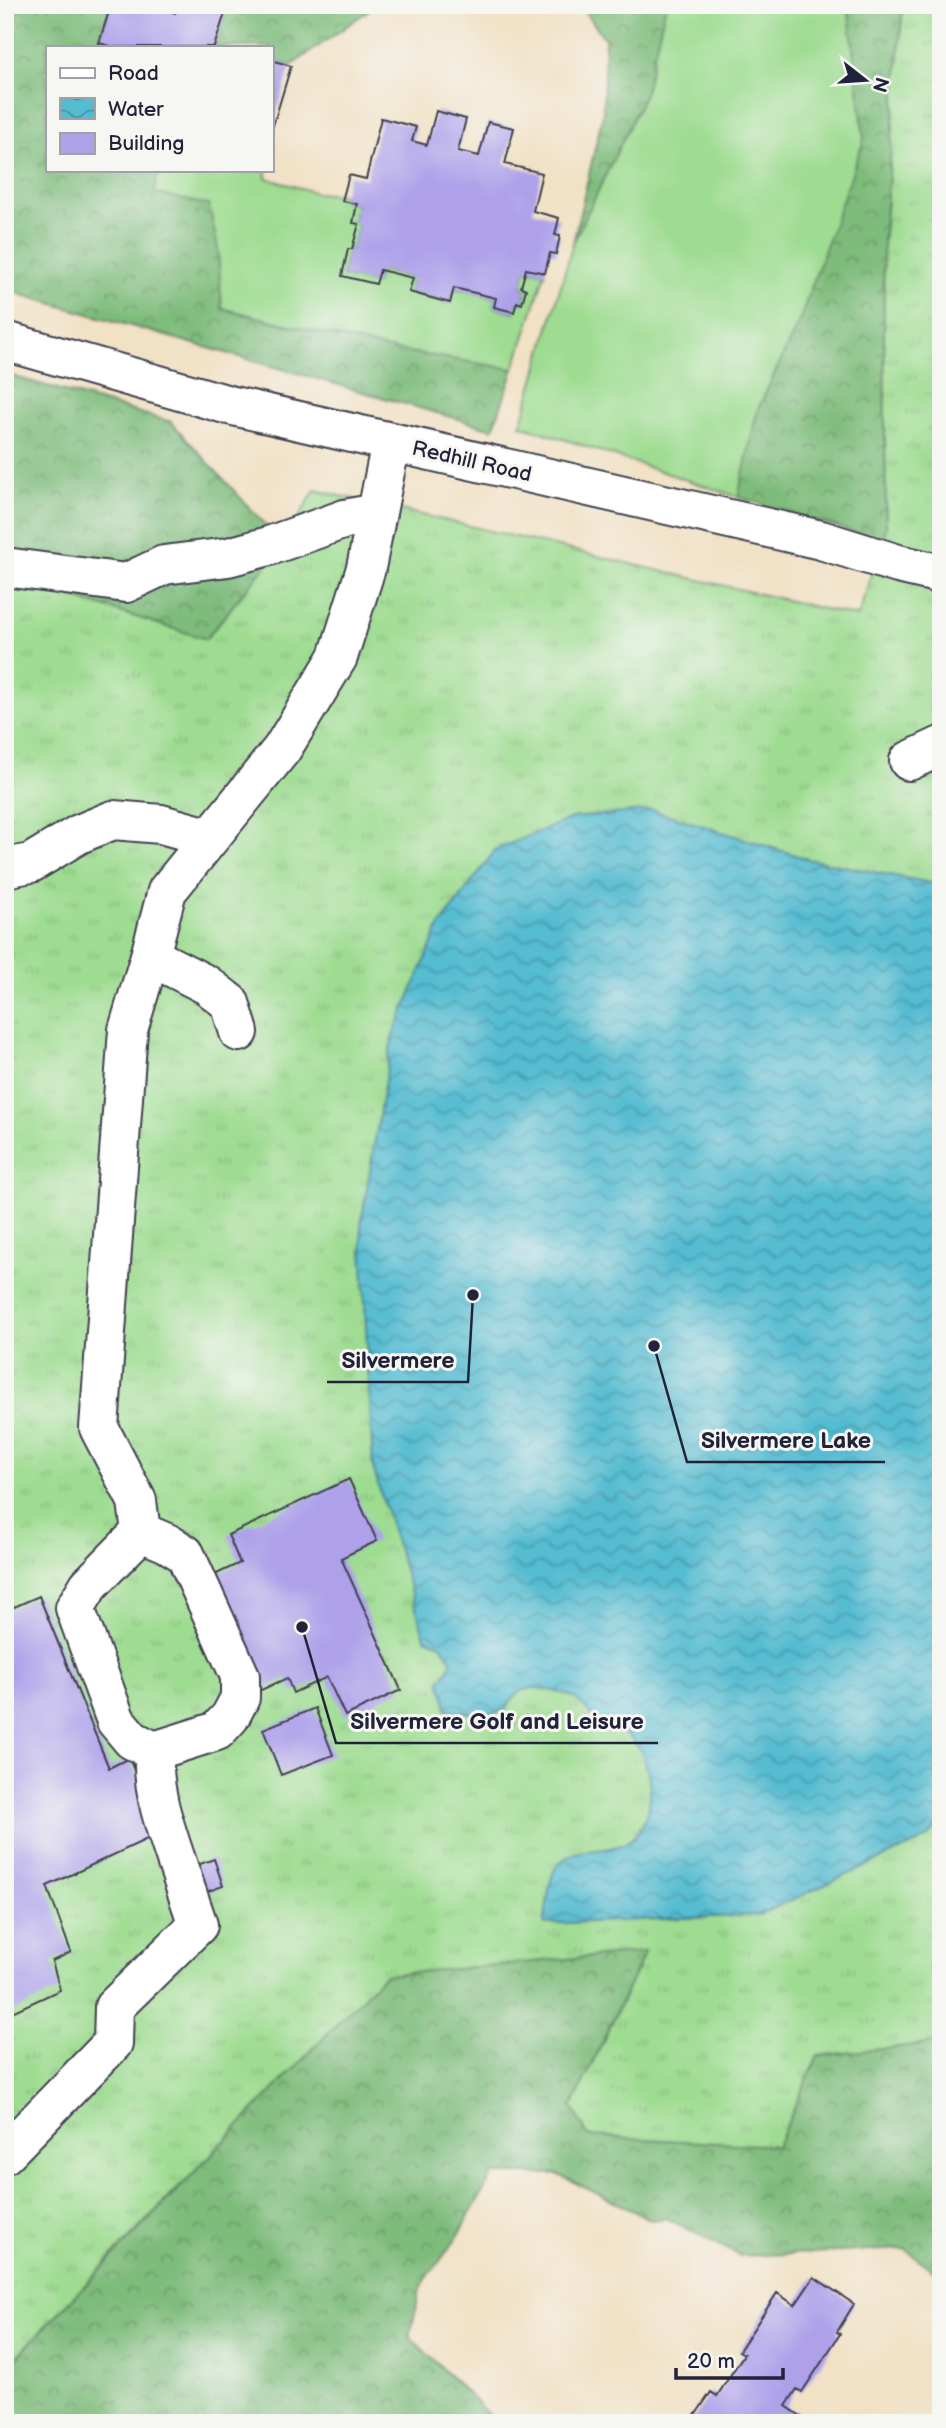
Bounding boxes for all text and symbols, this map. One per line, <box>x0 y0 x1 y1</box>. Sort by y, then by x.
legend <box>46 46 273 172</box>
north arrow <box>830 46 900 116</box>
text: Road <box>108 61 159 86</box>
text: N <box>867 74 893 95</box>
text: Water <box>108 97 164 122</box>
text: Building <box>108 131 184 156</box>
street label: Redhill Road <box>410 436 534 487</box>
callout: Silvermere <box>327 1338 468 1382</box>
text: Silvermere <box>342 1347 454 1375</box>
callout: Silvermere Lake <box>687 1418 885 1462</box>
text: Silvermere Lake <box>701 1427 871 1455</box>
callout: Silvermere Golf and Leisure <box>336 1699 658 1743</box>
text: Silvermere Golf and Leisure <box>350 1708 644 1736</box>
scale bar <box>676 2337 783 2381</box>
text: 20 m <box>687 2349 735 2374</box>

